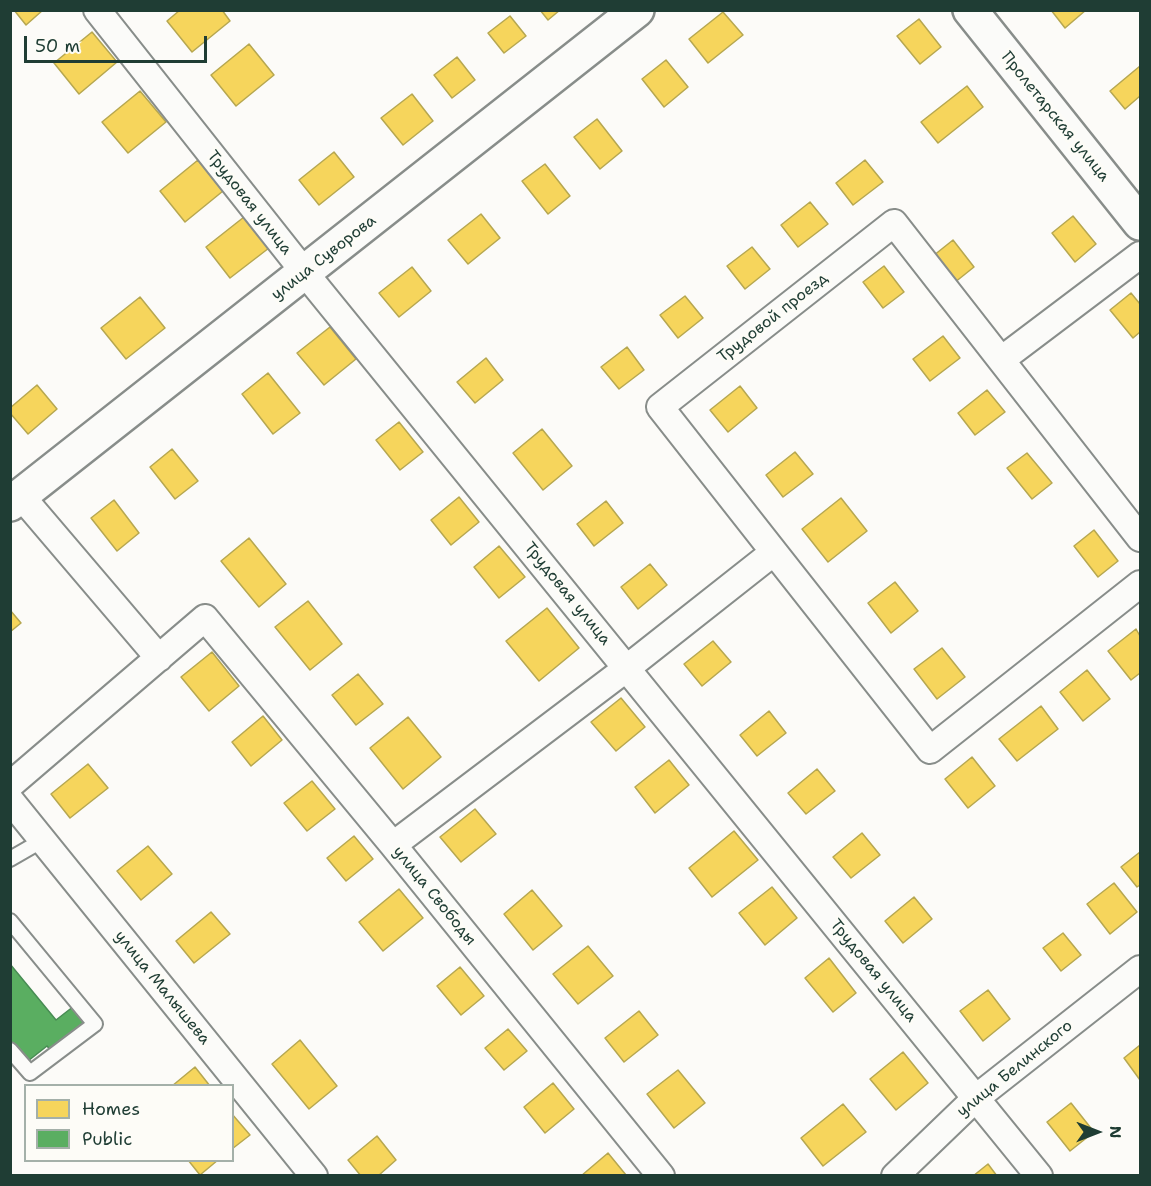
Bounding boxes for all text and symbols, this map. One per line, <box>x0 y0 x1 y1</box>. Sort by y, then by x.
scale bar <box>27 24 210 62</box>
text: 50 m <box>35 34 80 58</box>
street label: Пролетарская улица <box>997 48 1113 186</box>
street label: Трудовая улица <box>202 147 296 259</box>
street label: улица Суворова <box>268 211 380 305</box>
street label: Трудовой проезд <box>714 269 832 367</box>
street label: Трудовая улица <box>520 539 614 649</box>
street label: улица Свободы <box>388 843 480 949</box>
street label: Трудовая улица <box>826 916 920 1026</box>
street label: улица Малышева <box>110 927 214 1049</box>
street label: улица Белинского <box>953 1016 1077 1122</box>
legend <box>24 1084 234 1162</box>
text: Homes <box>82 1097 140 1121</box>
north arrow <box>1067 1102 1127 1162</box>
text: N <box>1105 1126 1126 1138</box>
text: Public <box>82 1127 132 1151</box>

